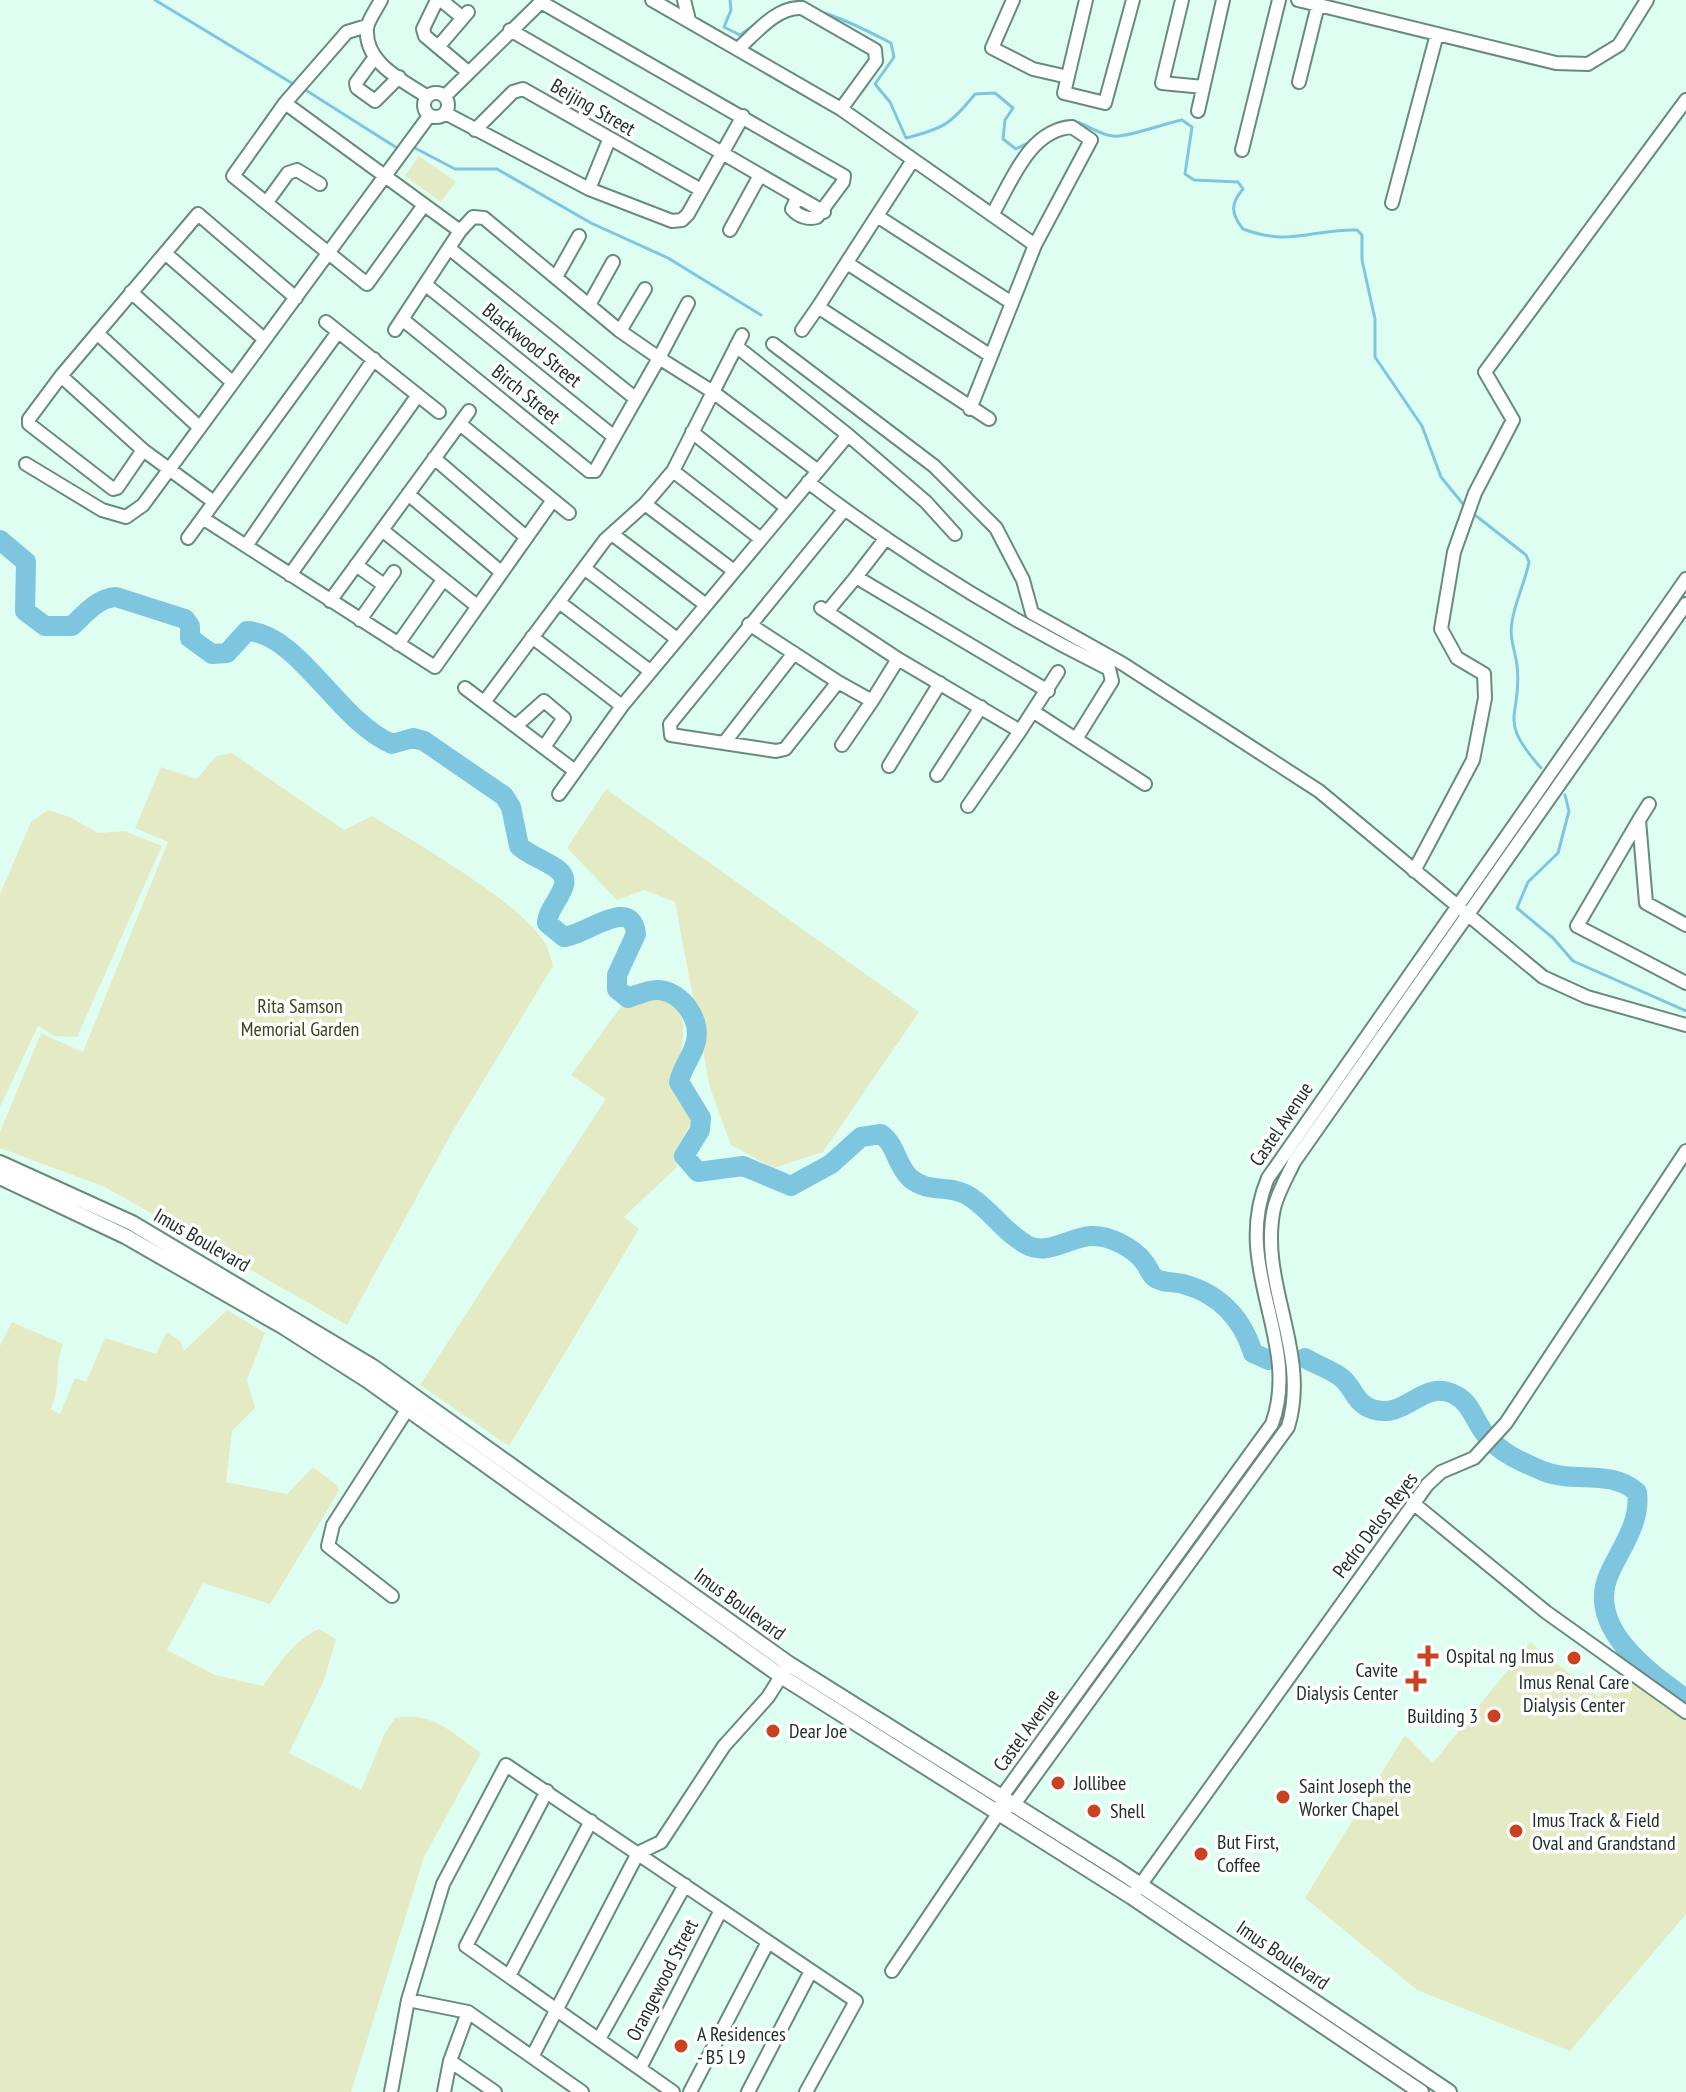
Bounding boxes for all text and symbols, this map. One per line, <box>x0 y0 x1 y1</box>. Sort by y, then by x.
street label: Beijing Street <box>546 72 641 142</box>
street label: Blackwood Street <box>477 297 587 393</box>
street label: Birch Street <box>486 358 566 430</box>
park label: Rita Samson Memorial Garden <box>241 993 359 1042</box>
street label: Castel Avenue <box>1243 1077 1319 1171</box>
street label: Imus Boulevard <box>149 1202 255 1278</box>
street label: Pedro Delos Reyes <box>1327 1467 1423 1583</box>
street label: Imus Boulevard <box>689 1562 791 1646</box>
place label: Ospital ng Imus <box>1446 1643 1554 1669</box>
marker: Ospital ng Imus <box>1417 1645 1439 1667</box>
marker: Imus Renal Care Dialysis Center <box>1565 1649 1583 1667</box>
place label: Cavite Dialysis Center <box>1296 1657 1399 1706</box>
place label: Imus Renal Care Dialysis Center <box>1519 1669 1629 1718</box>
marker: Cavite Dialysis Center <box>1405 1670 1427 1692</box>
street label: Castel Avenue <box>987 1683 1065 1777</box>
place label: Building 3 <box>1407 1703 1478 1729</box>
marker: Building 3 <box>1485 1707 1503 1725</box>
place label: Dear Joe <box>789 1718 847 1744</box>
marker: Dear Joe <box>764 1722 782 1740</box>
place label: Jollibee <box>1073 1770 1126 1796</box>
place label: Saint Joseph the Worker Chapel <box>1299 1773 1411 1822</box>
marker: Jollibee <box>1049 1774 1067 1792</box>
marker: Saint Joseph the Worker Chapel <box>1274 1788 1292 1806</box>
place label: Shell <box>1110 1798 1145 1824</box>
marker: Shell <box>1085 1802 1103 1820</box>
place label: Imus Track & Field Oval and Grandstand <box>1532 1807 1676 1856</box>
marker: Imus Track & Field Oval and Grandstand <box>1507 1822 1525 1840</box>
place label: But First, Coffee <box>1217 1829 1279 1878</box>
marker: But First, Coffee <box>1192 1845 1210 1863</box>
street label: Orangewood Street <box>620 1914 704 2045</box>
street label: Imus Boulevard <box>1232 1914 1334 1996</box>
place label: A Residences - B5 L9 <box>697 2021 786 2070</box>
marker: A Residences - B5 L9 <box>672 2037 690 2055</box>

